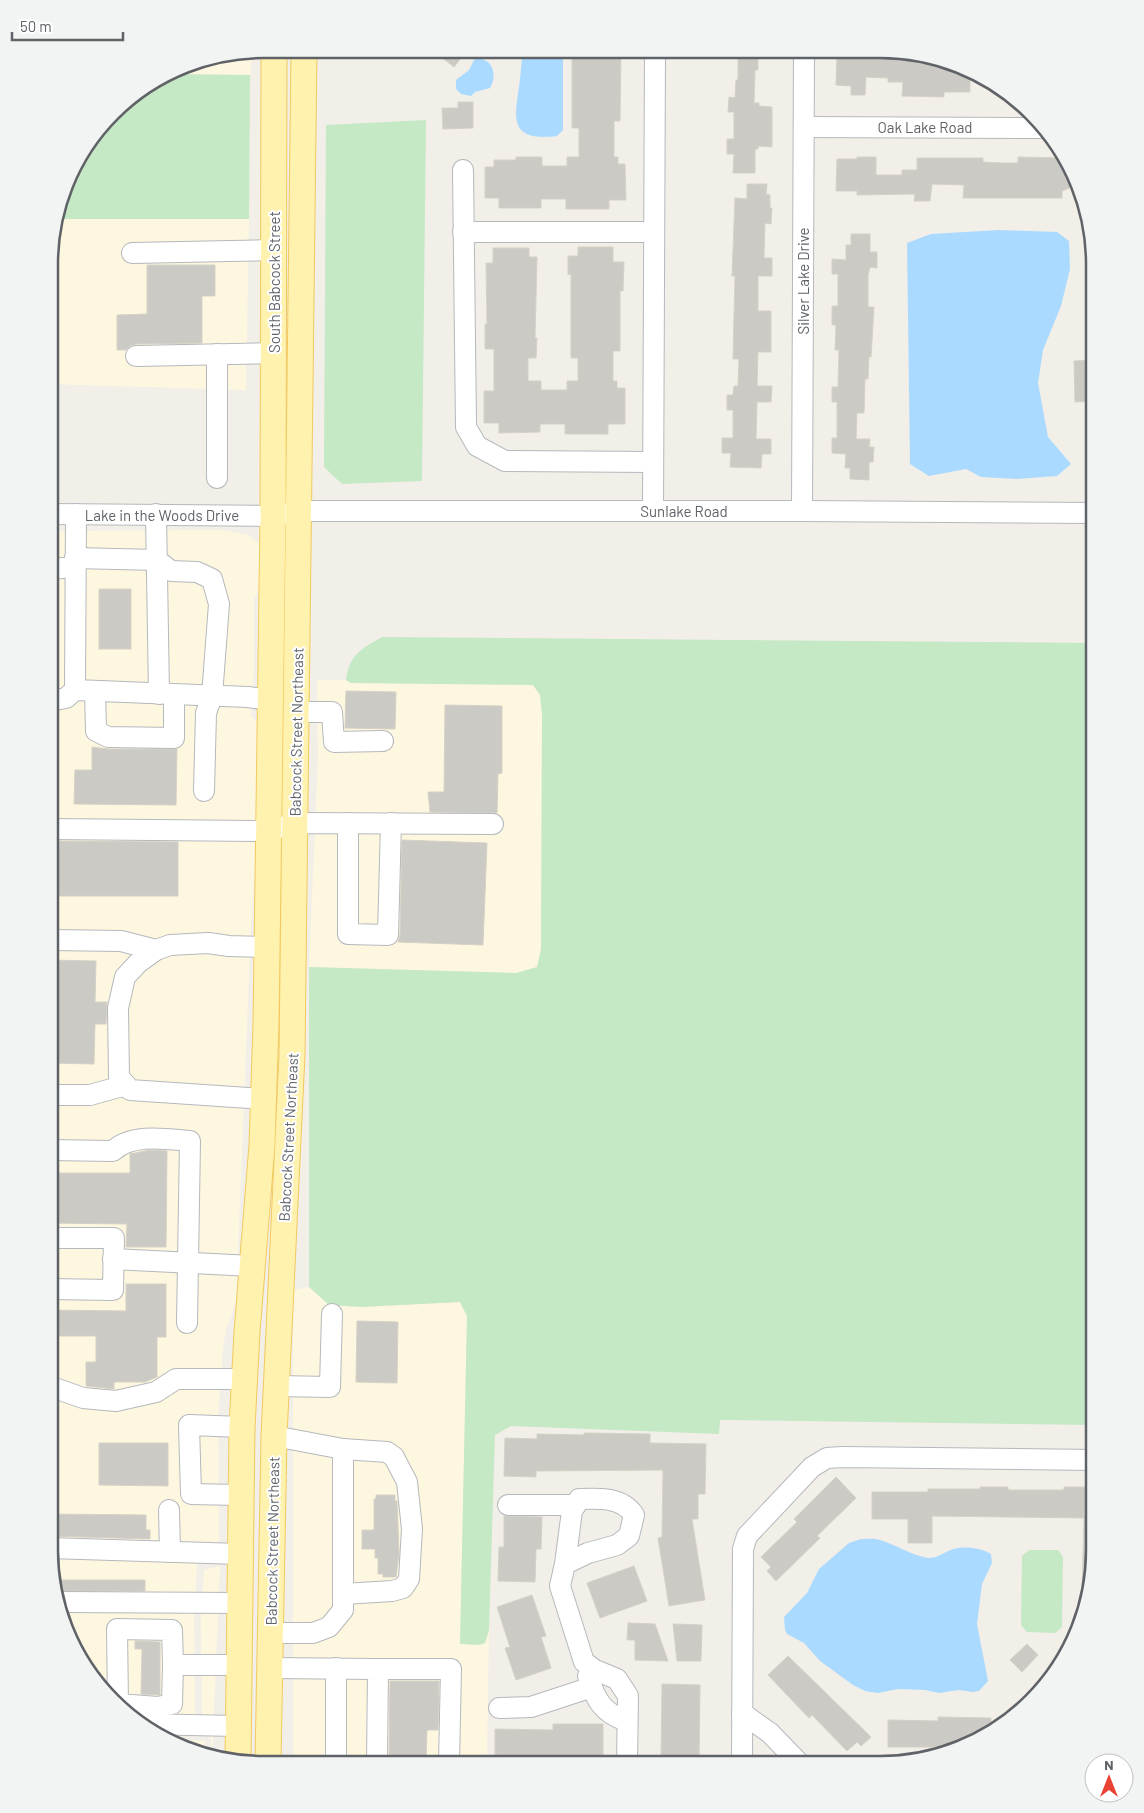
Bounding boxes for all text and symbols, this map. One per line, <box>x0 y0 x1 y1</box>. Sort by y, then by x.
scale bar <box>12 10 124 42</box>
text: 50 m <box>20 17 52 35</box>
street label: Oak Lake Road <box>878 118 972 136</box>
street label: South Babcock Street <box>265 211 283 353</box>
street label: Silver Lake Drive <box>794 227 812 335</box>
street label: Sunlake Road <box>640 502 728 520</box>
street label: Lake in the Woods Drive <box>85 506 239 524</box>
street label: Babcock Street Northeast <box>286 647 306 817</box>
street label: Babcock Street Northeast <box>275 1052 301 1222</box>
street label: Babcock Street Northeast <box>262 1456 282 1626</box>
north arrow <box>1084 1753 1134 1803</box>
text: N <box>1104 1756 1114 1773</box>

